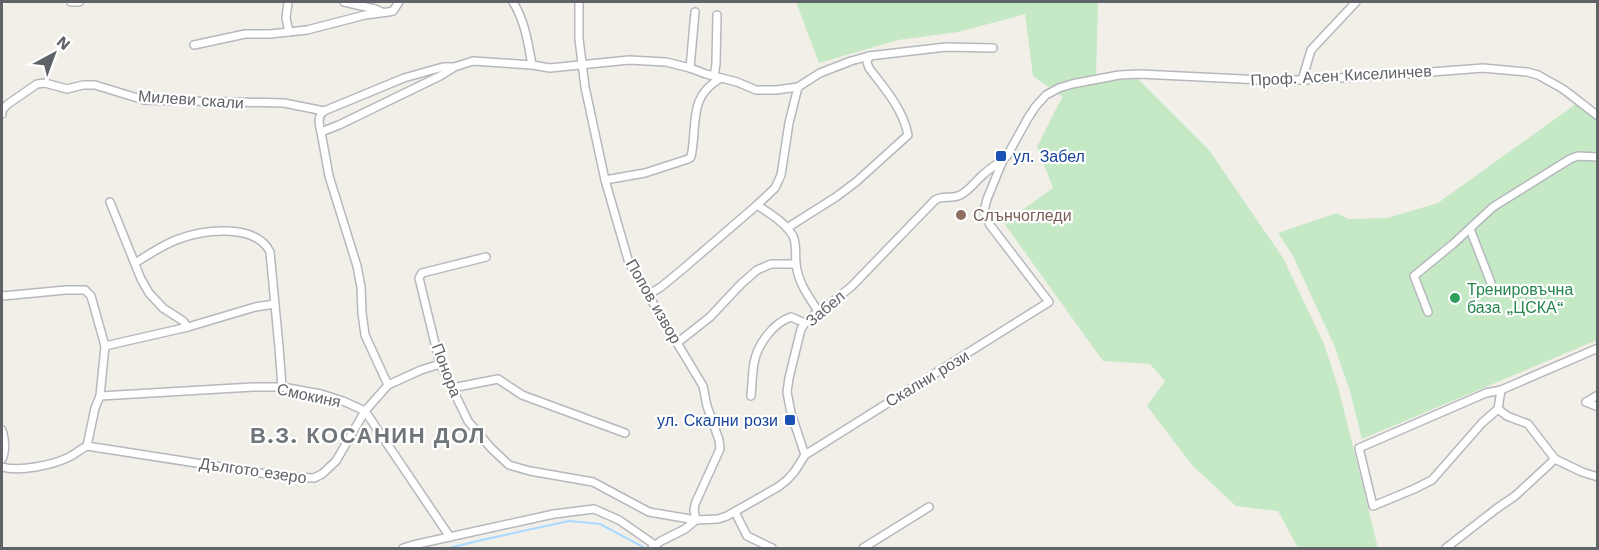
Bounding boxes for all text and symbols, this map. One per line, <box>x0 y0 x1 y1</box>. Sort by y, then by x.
north arrow <box>24 24 84 84</box>
text: N <box>53 32 74 54</box>
street label: Проф. Асен Киселинчев <box>1250 61 1432 90</box>
street label: Милеви скали <box>137 86 244 113</box>
place label: ул. Забел <box>1013 147 1085 166</box>
marker: ул. Забел <box>994 149 1008 163</box>
place label: Слънчогледи <box>973 206 1072 225</box>
marker: Слънчогледи <box>954 208 968 222</box>
street label: Попов извор <box>622 256 685 347</box>
place label: Тренировъчна база „ЦСКА“ <box>1467 280 1573 317</box>
street label: Забел <box>802 287 849 330</box>
marker: Тренировъчна база „ЦСКА“ <box>1448 291 1462 305</box>
street label: Понора <box>428 341 465 400</box>
street label: Скални рози <box>882 346 973 411</box>
street label: Смокиня <box>275 379 343 412</box>
place label: ул. Скални рози <box>657 411 778 430</box>
marker: ул. Скални рози <box>783 413 797 427</box>
district label: В.З. КОСАНИН ДОЛ <box>250 423 486 448</box>
street label: Дългото езеро <box>198 454 308 487</box>

